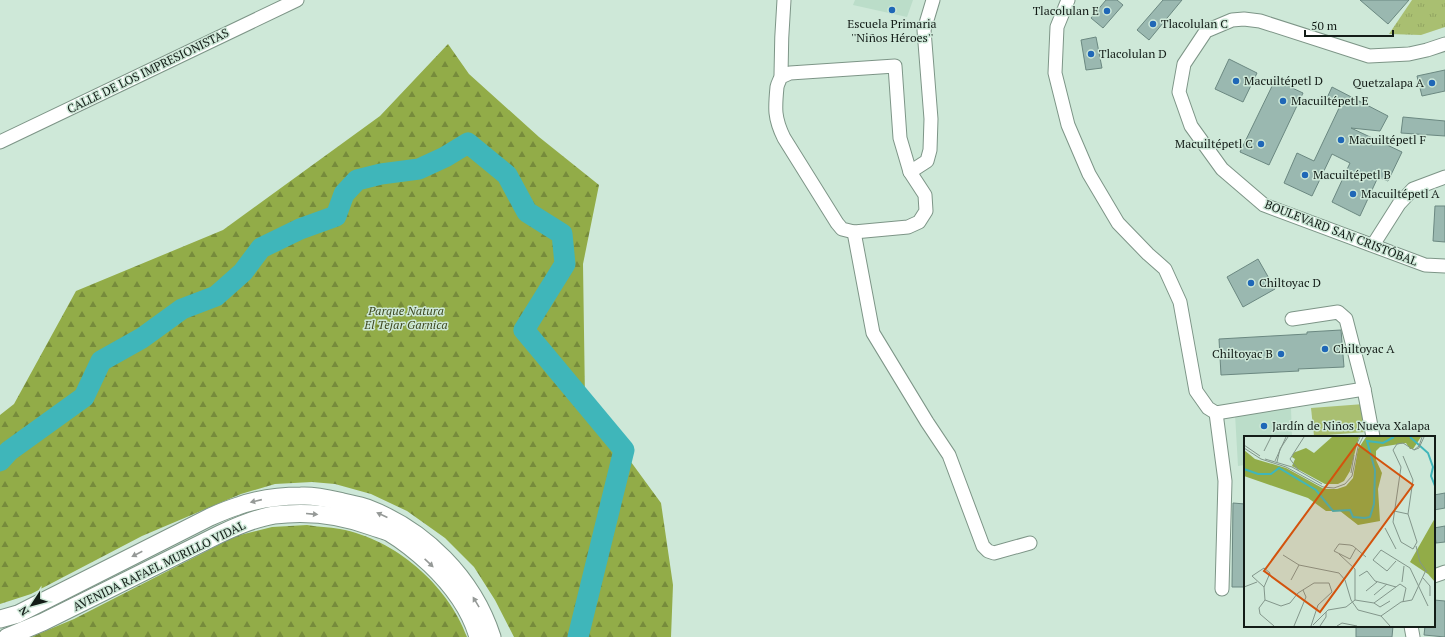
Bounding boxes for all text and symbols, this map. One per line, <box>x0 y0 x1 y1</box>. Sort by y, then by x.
place label: Tlacolulan E <box>1033 3 1099 18</box>
marker: Escuela Primaria ''Niños Héroes'' <box>887 5 897 15</box>
marker: Tlacolulan E <box>1102 6 1112 16</box>
scale bar <box>1305 12 1393 38</box>
place label: Escuela Primaria ''Niños Héroes'' <box>847 16 937 45</box>
place label: Tlacolulan C <box>1161 16 1228 31</box>
text: 50 m <box>1311 18 1338 33</box>
marker: Tlacolulan C <box>1148 19 1158 29</box>
street label: CALLE DE LOS IMPRESIONISTAS <box>64 25 231 116</box>
place label: Tlacolulan D <box>1099 46 1167 61</box>
marker: Tlacolulan D <box>1086 49 1096 59</box>
place label: Macuiltépetl D <box>1244 73 1323 88</box>
place label: Quetzalapa A <box>1352 75 1425 90</box>
marker: Macuiltépetl D <box>1231 76 1241 86</box>
marker: Quetzalapa A <box>1427 78 1437 88</box>
place label: Macuiltépetl E <box>1291 93 1368 108</box>
marker: Macuiltépetl E <box>1278 96 1288 106</box>
place label: Macuiltépetl F <box>1349 132 1426 147</box>
marker: Macuiltépetl F <box>1336 135 1346 145</box>
place label: Macuiltépetl C <box>1175 136 1253 151</box>
marker: Macuiltépetl C <box>1256 139 1266 149</box>
place label: Macuiltépetl B <box>1313 167 1391 182</box>
marker: Macuiltépetl B <box>1300 170 1310 180</box>
place label: Macuiltépetl A <box>1361 186 1440 201</box>
marker: Macuiltépetl A <box>1348 189 1358 199</box>
street label: BOULEVARD SAN CRISTÓBAL <box>1263 196 1420 269</box>
place label: Chiltoyac D <box>1259 275 1321 290</box>
marker: Chiltoyac D <box>1246 278 1256 288</box>
park label: Parque Natura El Tejar Garnica <box>363 303 448 332</box>
place label: Chiltoyac A <box>1333 341 1395 356</box>
marker: Chiltoyac A <box>1320 344 1330 354</box>
place label: Chiltoyac B <box>1212 346 1273 361</box>
marker: Chiltoyac B <box>1276 349 1286 359</box>
place label: Jardín de Niños Nueva Xalapa <box>1272 418 1430 433</box>
marker: Jardín de Niños Nueva Xalapa <box>1259 421 1269 431</box>
inset map <box>1244 436 1435 627</box>
one-way arrow <box>250 499 262 505</box>
one-way arrow <box>306 511 318 518</box>
one-way arrow <box>377 512 388 518</box>
street label: AVENIDA RAFAEL MURILLO VIDAL <box>70 517 248 614</box>
one-way arrow <box>131 550 143 557</box>
one-way arrow <box>424 559 434 568</box>
north arrow <box>12 585 52 625</box>
one-way arrow <box>473 596 480 608</box>
text: N <box>15 603 32 618</box>

